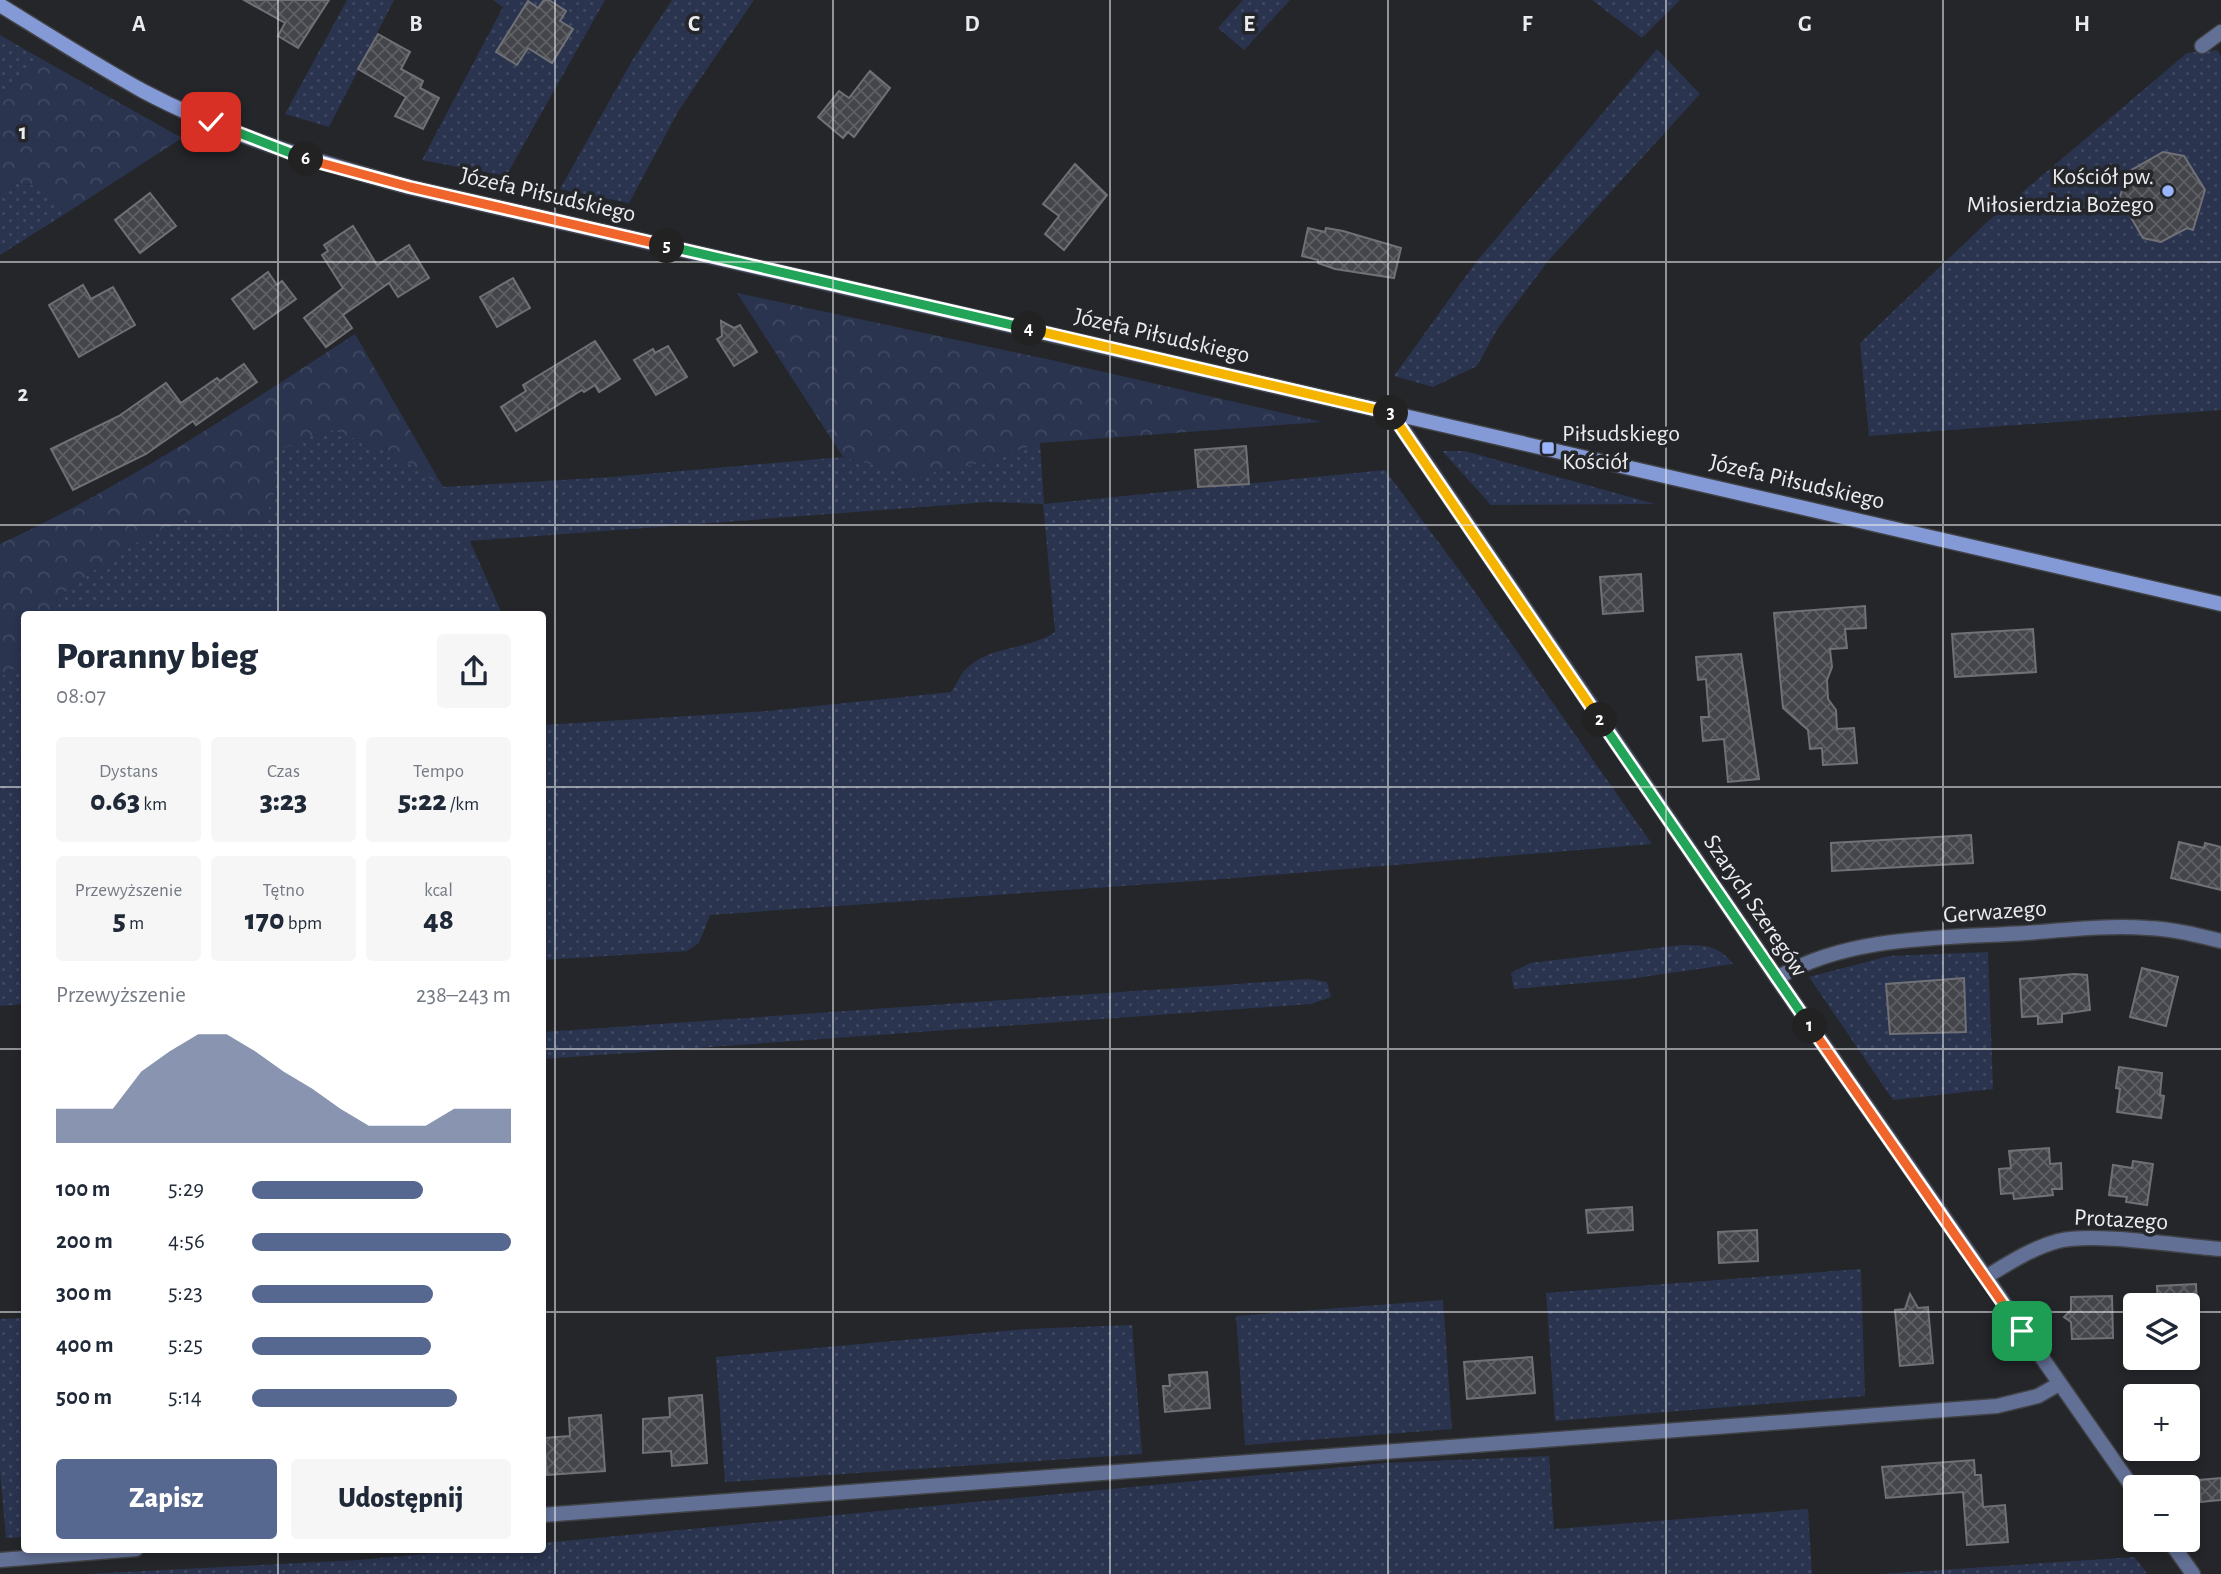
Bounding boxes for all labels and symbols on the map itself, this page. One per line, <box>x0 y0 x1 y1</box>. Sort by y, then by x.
text: A <box>132 13 146 36</box>
text: B <box>409 13 423 36</box>
text: C <box>688 13 700 36</box>
text: D <box>964 13 980 36</box>
text: E <box>1243 13 1255 36</box>
text: F <box>1522 13 1533 36</box>
text: G <box>1798 13 1812 36</box>
text: H <box>2074 13 2090 36</box>
pin <box>181 92 241 152</box>
text: 1 <box>19 121 27 144</box>
pin: 6 <box>288 142 324 176</box>
street label: Józefa Piłsudskiego <box>458 163 638 227</box>
place label: Kościół pw. Miłosierdzia Bożego <box>1967 165 2154 217</box>
marker: Kościół pw. Miłosierdzia Bożego <box>2160 183 2176 199</box>
pin: 5 <box>650 229 684 264</box>
street label: Józefa Piłsudskiego <box>1072 304 1252 368</box>
pin: 4 <box>1012 312 1046 346</box>
text: 2 <box>18 383 29 406</box>
pin: 3 <box>1374 396 1408 430</box>
place label: Piłsudskiego Kościół <box>1562 422 1680 474</box>
marker: Piłsudskiego Kościół <box>1540 440 1556 456</box>
street label: Józefa Piłsudskiego <box>1707 450 1887 514</box>
pin: 2 <box>1582 702 1618 738</box>
street label: Szarych Szeregów <box>1699 831 1811 981</box>
street label: Gerwazego <box>1942 896 2048 928</box>
pin: 1 <box>1792 1009 1828 1044</box>
street label: Protazego <box>2073 1206 2169 1234</box>
pin <box>1992 1301 2052 1361</box>

